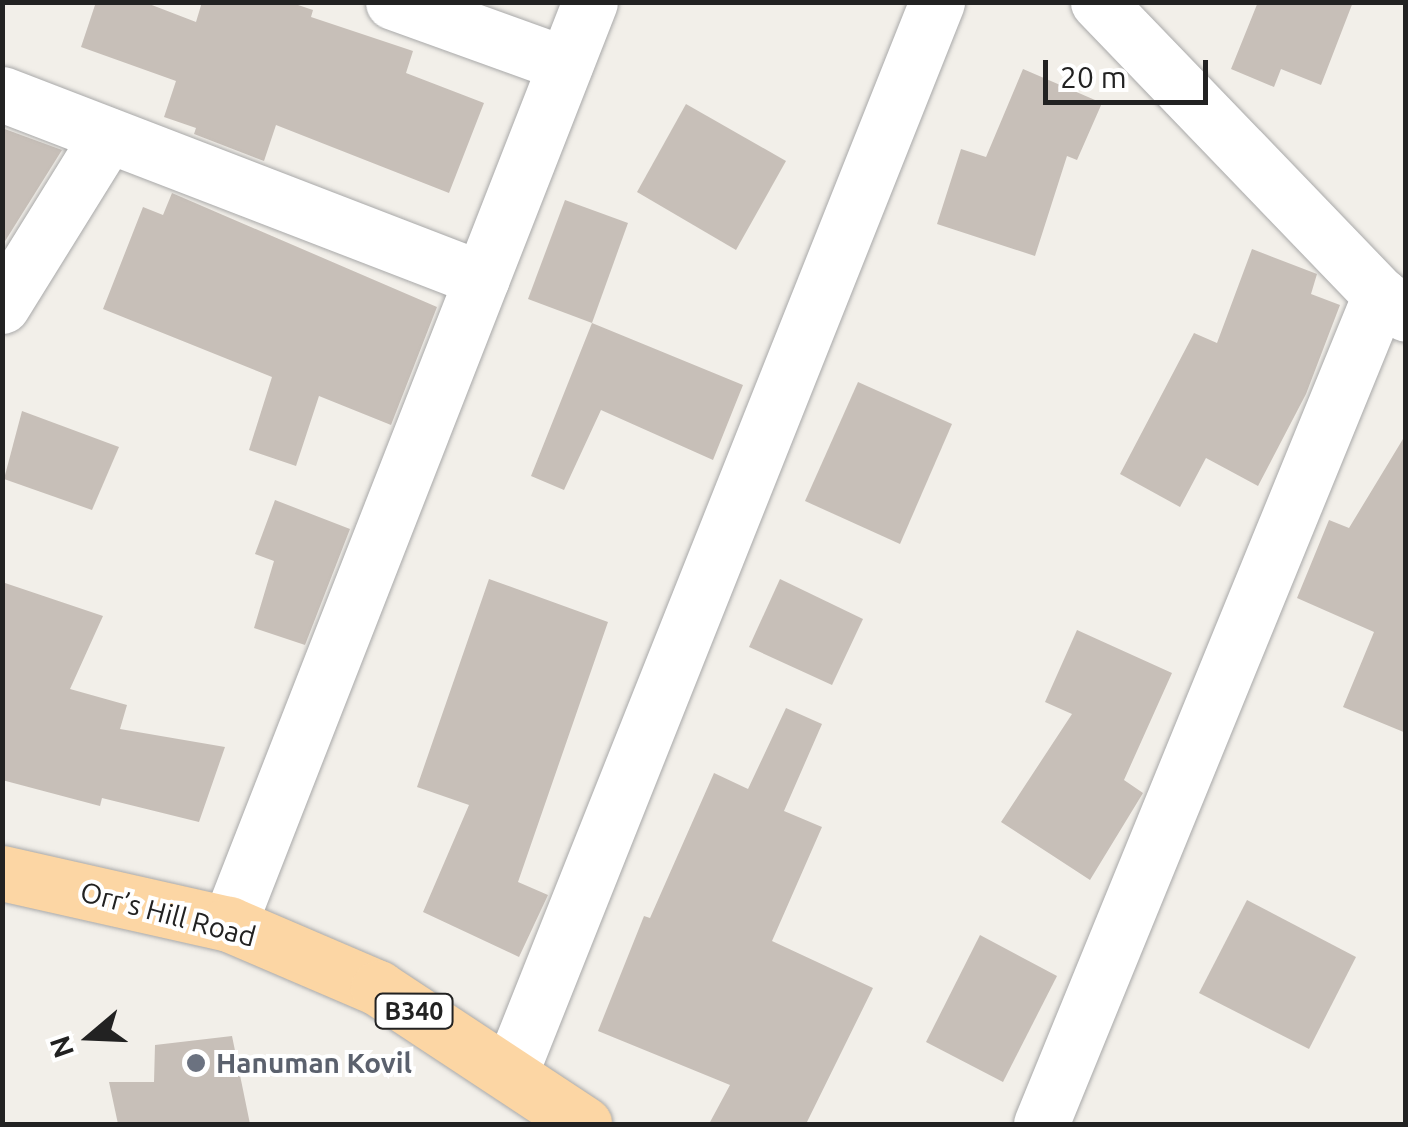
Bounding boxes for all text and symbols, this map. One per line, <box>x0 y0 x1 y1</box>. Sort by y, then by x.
scale bar <box>1048 40 1213 102</box>
text: 20 m <box>1060 60 1127 94</box>
street label: Orr’s Hill Road <box>77 874 259 954</box>
north arrow <box>40 987 140 1087</box>
road number: B340 <box>374 991 454 1031</box>
text: N <box>43 1032 79 1062</box>
place label: Hanuman Kovil <box>216 1046 412 1080</box>
marker: Hanuman Kovil <box>185 1052 207 1074</box>

